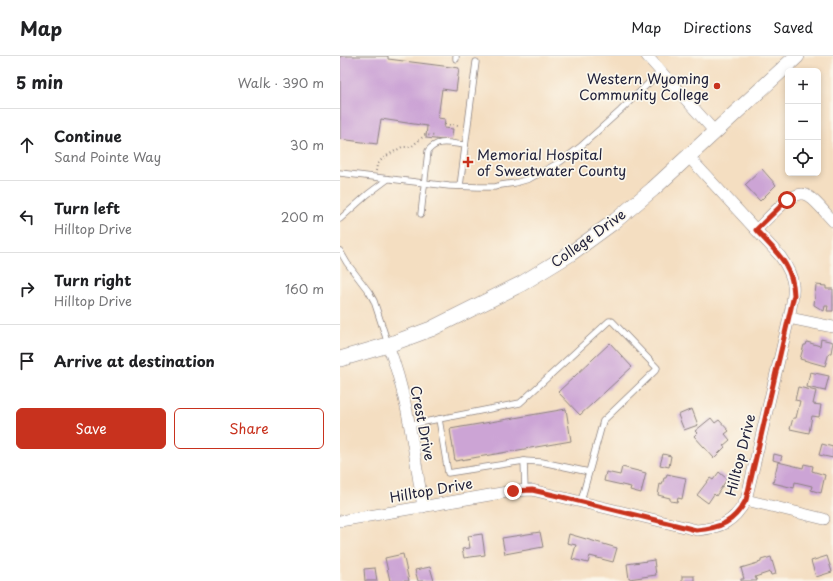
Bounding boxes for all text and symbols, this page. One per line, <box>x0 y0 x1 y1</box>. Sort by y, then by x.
text: Map <box>20 14 62 42</box>
text: Map <box>631 17 661 38</box>
text: Directions <box>683 17 751 38</box>
text: Saved <box>773 17 813 38</box>
place label: Western Wyoming Community College <box>579 68 709 105</box>
map controls <box>785 68 821 176</box>
button: + <box>785 68 821 104</box>
text: 5 min <box>16 69 63 95</box>
text: Walk · 390 m <box>238 73 324 92</box>
marker: Western Wyoming Community College <box>712 81 722 91</box>
button: − <box>785 104 821 140</box>
text: Continue <box>54 124 122 147</box>
icon: ahead <box>16 134 38 156</box>
text: 30 m <box>290 135 324 154</box>
button: locate <box>785 140 821 176</box>
place label: Memorial Hospital of Sweetwater County <box>477 144 626 181</box>
text: Sand Pointe Way <box>54 147 161 166</box>
marker: Memorial Hospital of Sweetwater County <box>462 156 474 168</box>
route start <box>778 191 796 209</box>
text: Turn left <box>54 196 120 219</box>
street label: College Drive <box>546 203 630 272</box>
icon: left <box>16 206 38 228</box>
text: 200 m <box>281 207 324 226</box>
text: Hilltop Drive <box>54 219 132 238</box>
text: Turn right <box>54 268 131 291</box>
icon: right <box>16 278 38 300</box>
text: 160 m <box>285 279 324 298</box>
text: Hilltop Drive <box>54 291 132 310</box>
text: Arrive at destination <box>54 349 215 372</box>
icon: arrive <box>16 350 38 372</box>
street label: Crest Drive <box>405 384 441 462</box>
button: Save <box>16 408 166 449</box>
button: Share <box>174 408 324 449</box>
street label: Hilltop Drive <box>720 412 760 498</box>
street label: Hilltop Drive <box>388 472 474 508</box>
route end <box>504 482 522 500</box>

